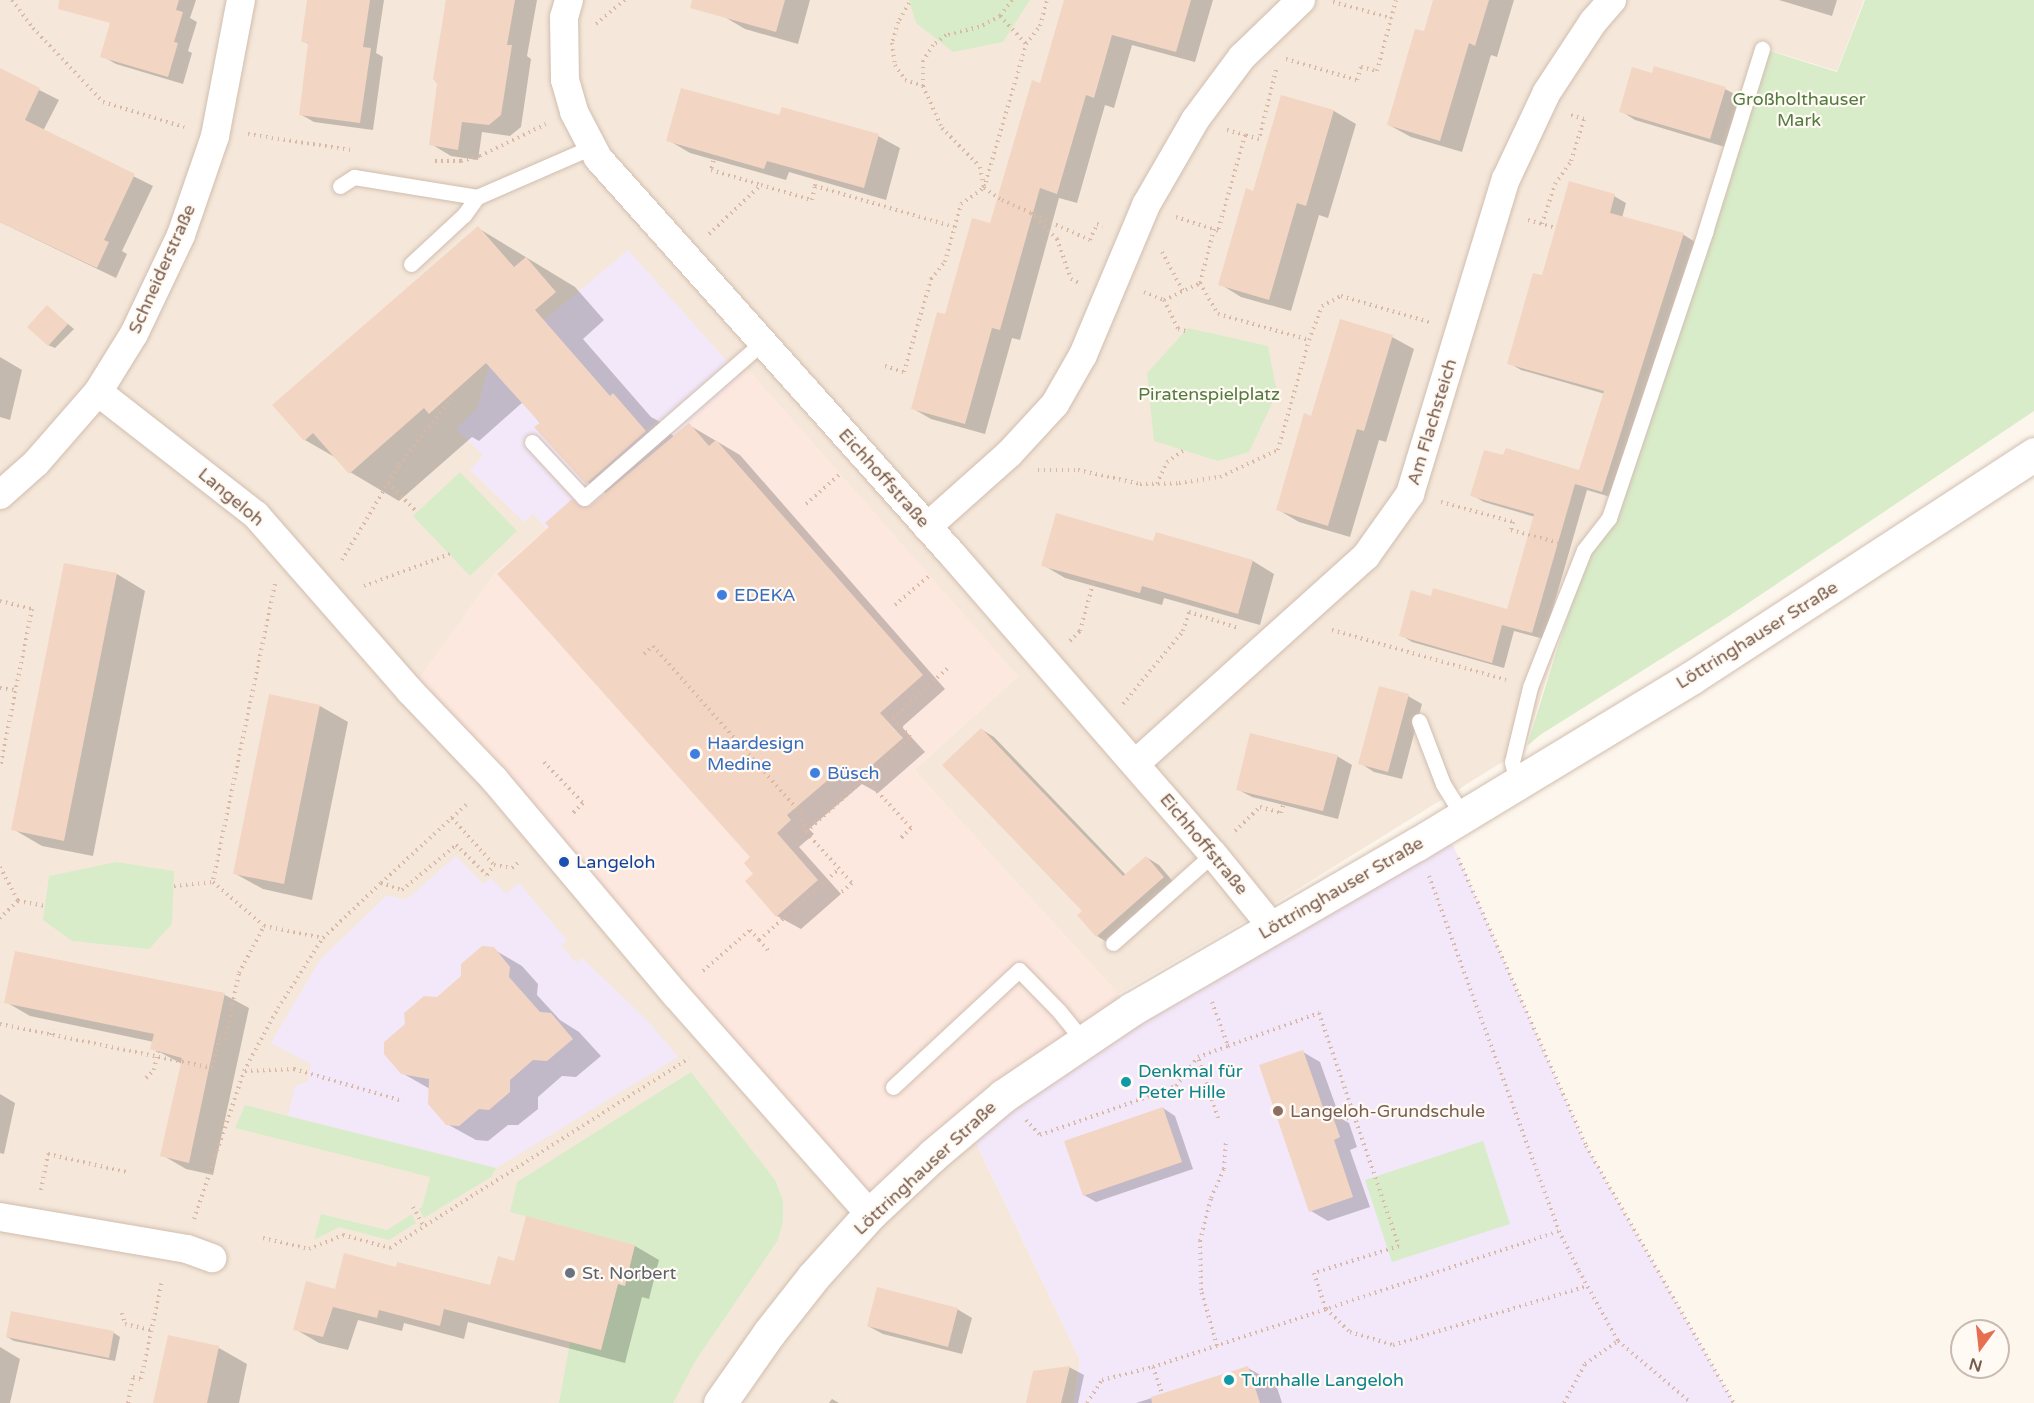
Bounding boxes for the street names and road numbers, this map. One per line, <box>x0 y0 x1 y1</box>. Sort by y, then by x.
street label: Schneiderstraße <box>124 201 200 337</box>
street label: Am Flachsteich <box>1403 356 1461 488</box>
street label: Eichhoffstraße <box>834 424 934 532</box>
street label: Langeloh <box>194 463 268 531</box>
street label: Löttringhauser Straße <box>1672 576 1842 694</box>
street label: Eichhoffstraße <box>1155 789 1253 899</box>
street label: Löttringhauser Straße <box>1255 832 1427 944</box>
street label: Löttringhauser Straße <box>849 1096 1001 1240</box>

